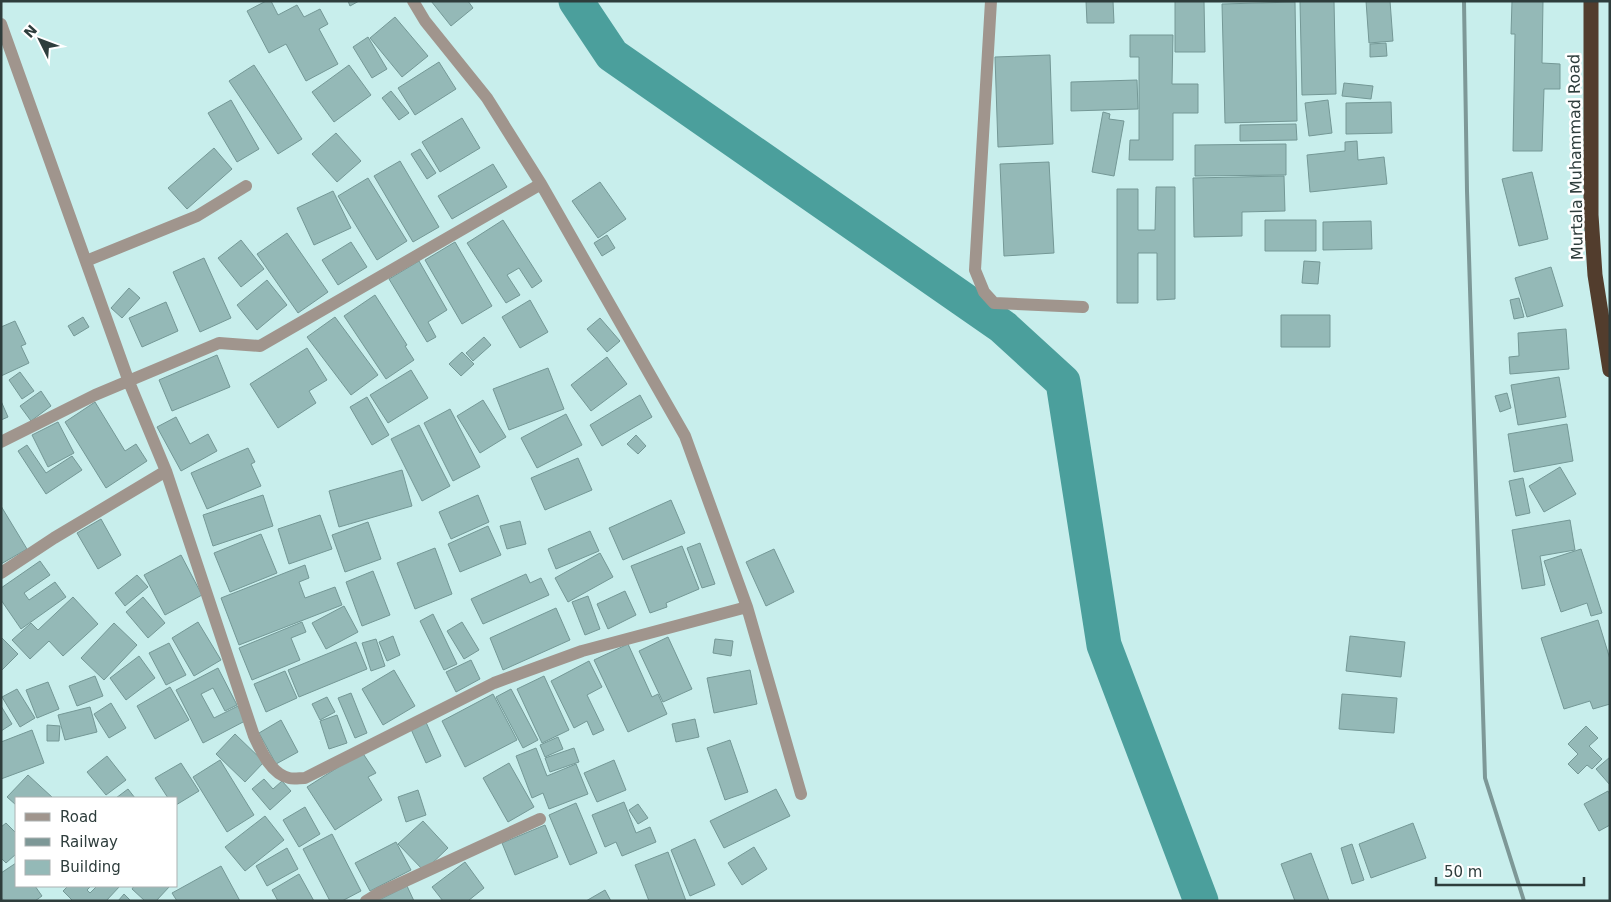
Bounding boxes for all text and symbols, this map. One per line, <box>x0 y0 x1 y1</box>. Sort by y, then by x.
north arrow <box>15 15 65 65</box>
text: N <box>20 22 40 41</box>
street label: Murtala Muhammad Road <box>1564 54 1587 260</box>
legend <box>15 797 178 887</box>
text: Road <box>60 808 98 826</box>
text: Railway <box>60 833 118 851</box>
scale bar <box>1436 854 1584 886</box>
text: Building <box>60 858 121 876</box>
text: 50 m <box>1444 863 1482 881</box>

